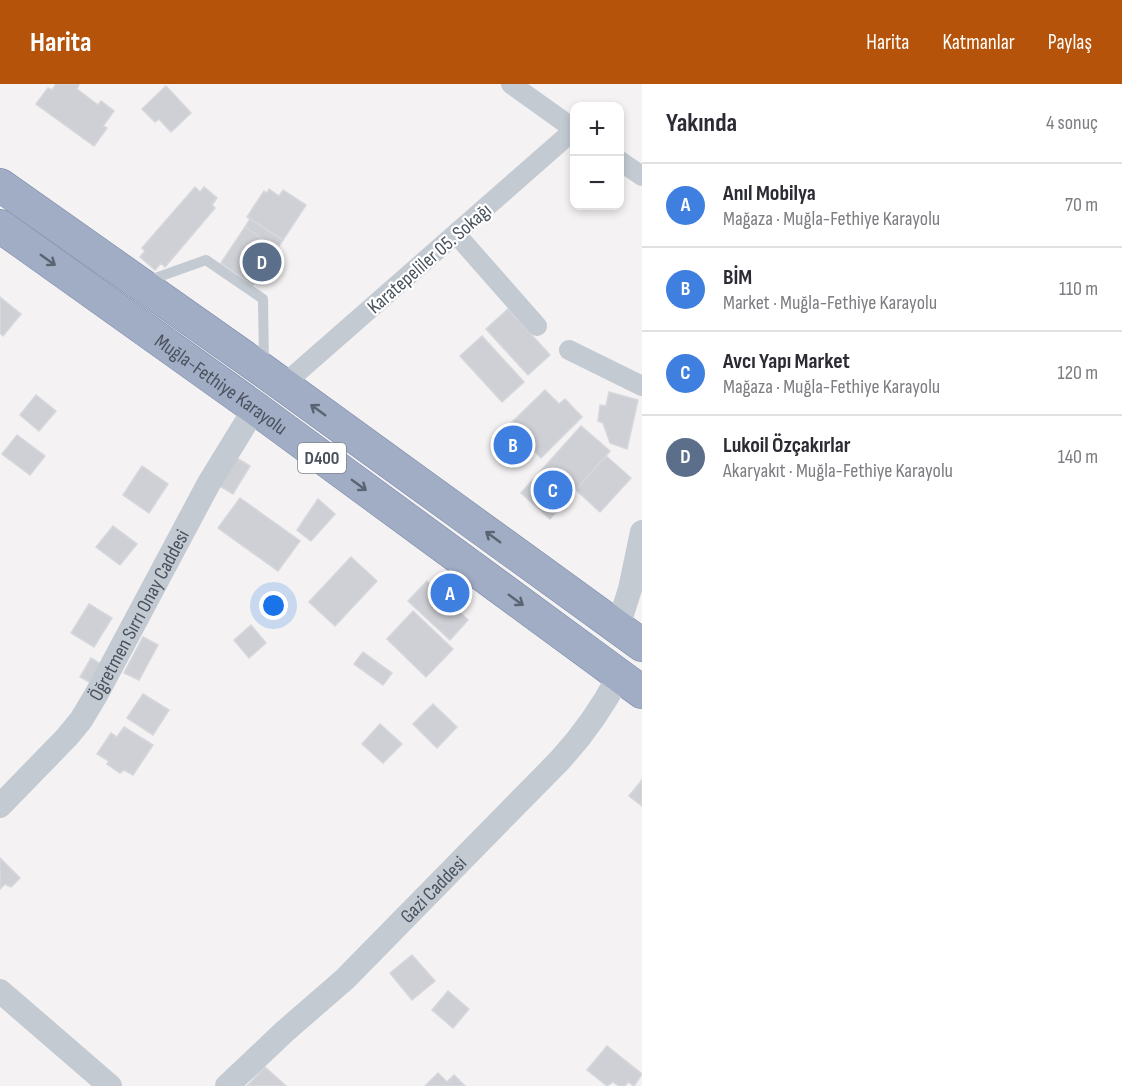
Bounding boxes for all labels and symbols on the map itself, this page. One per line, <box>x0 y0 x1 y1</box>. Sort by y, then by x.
street label: Karatepeliler 05. Sokağı <box>363 198 497 319</box>
pin: D <box>242 240 282 285</box>
one-way arrow <box>39 254 55 266</box>
street label: Muğla-Fethiye Karayolu <box>150 329 292 441</box>
one-way arrow <box>310 404 326 416</box>
pin: B <box>494 422 532 468</box>
road number: D400 <box>298 443 346 473</box>
pin: C <box>534 468 572 512</box>
one-way arrow <box>351 479 367 491</box>
street label: Öğretmen Sırrı Onay Caddesi <box>84 526 195 705</box>
one-way arrow <box>485 530 501 543</box>
pin: A <box>430 570 470 616</box>
your location <box>259 591 288 620</box>
one-way arrow <box>508 594 524 607</box>
street label: Gazi Caddesi <box>396 851 472 929</box>

